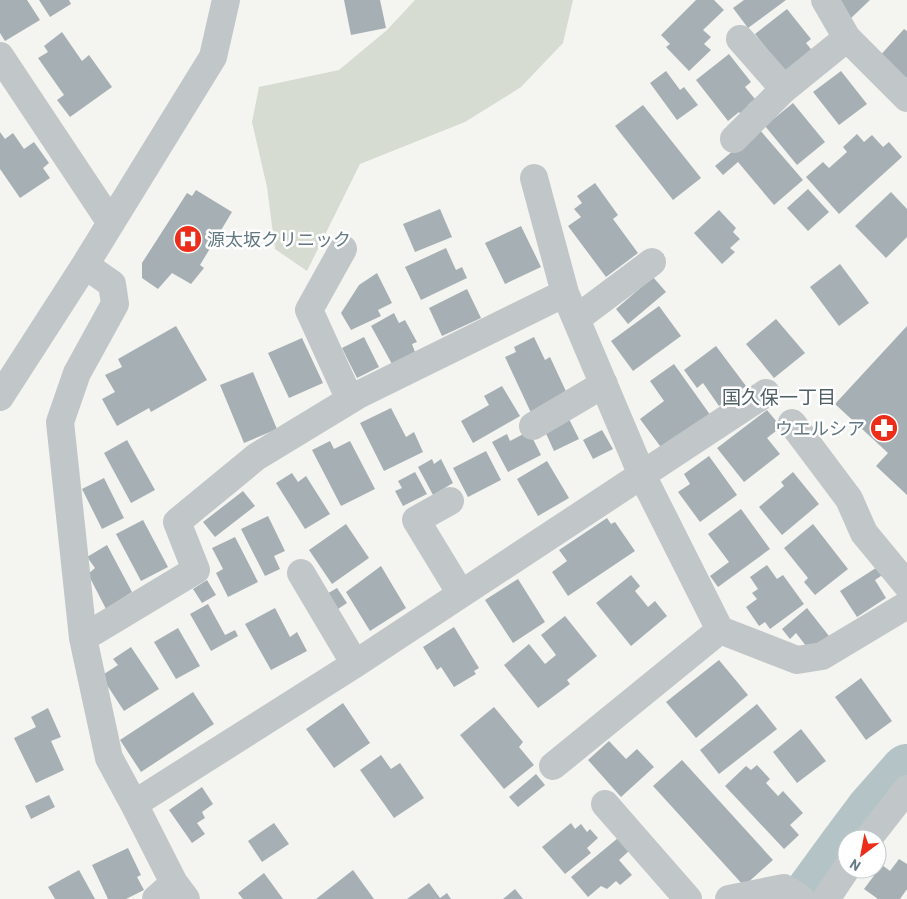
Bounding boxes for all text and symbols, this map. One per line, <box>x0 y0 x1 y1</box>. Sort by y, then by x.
hospital icon: 源太坂クリニック <box>173 224 203 254</box>
place label: 源太坂クリニック <box>207 228 351 250</box>
district label: 国久保一丁目 <box>722 385 836 408</box>
pharmacy icon: ウエルシア <box>869 413 899 443</box>
place label: ウエルシア <box>775 417 865 439</box>
north arrow <box>837 829 887 879</box>
text: N <box>846 856 863 875</box>

